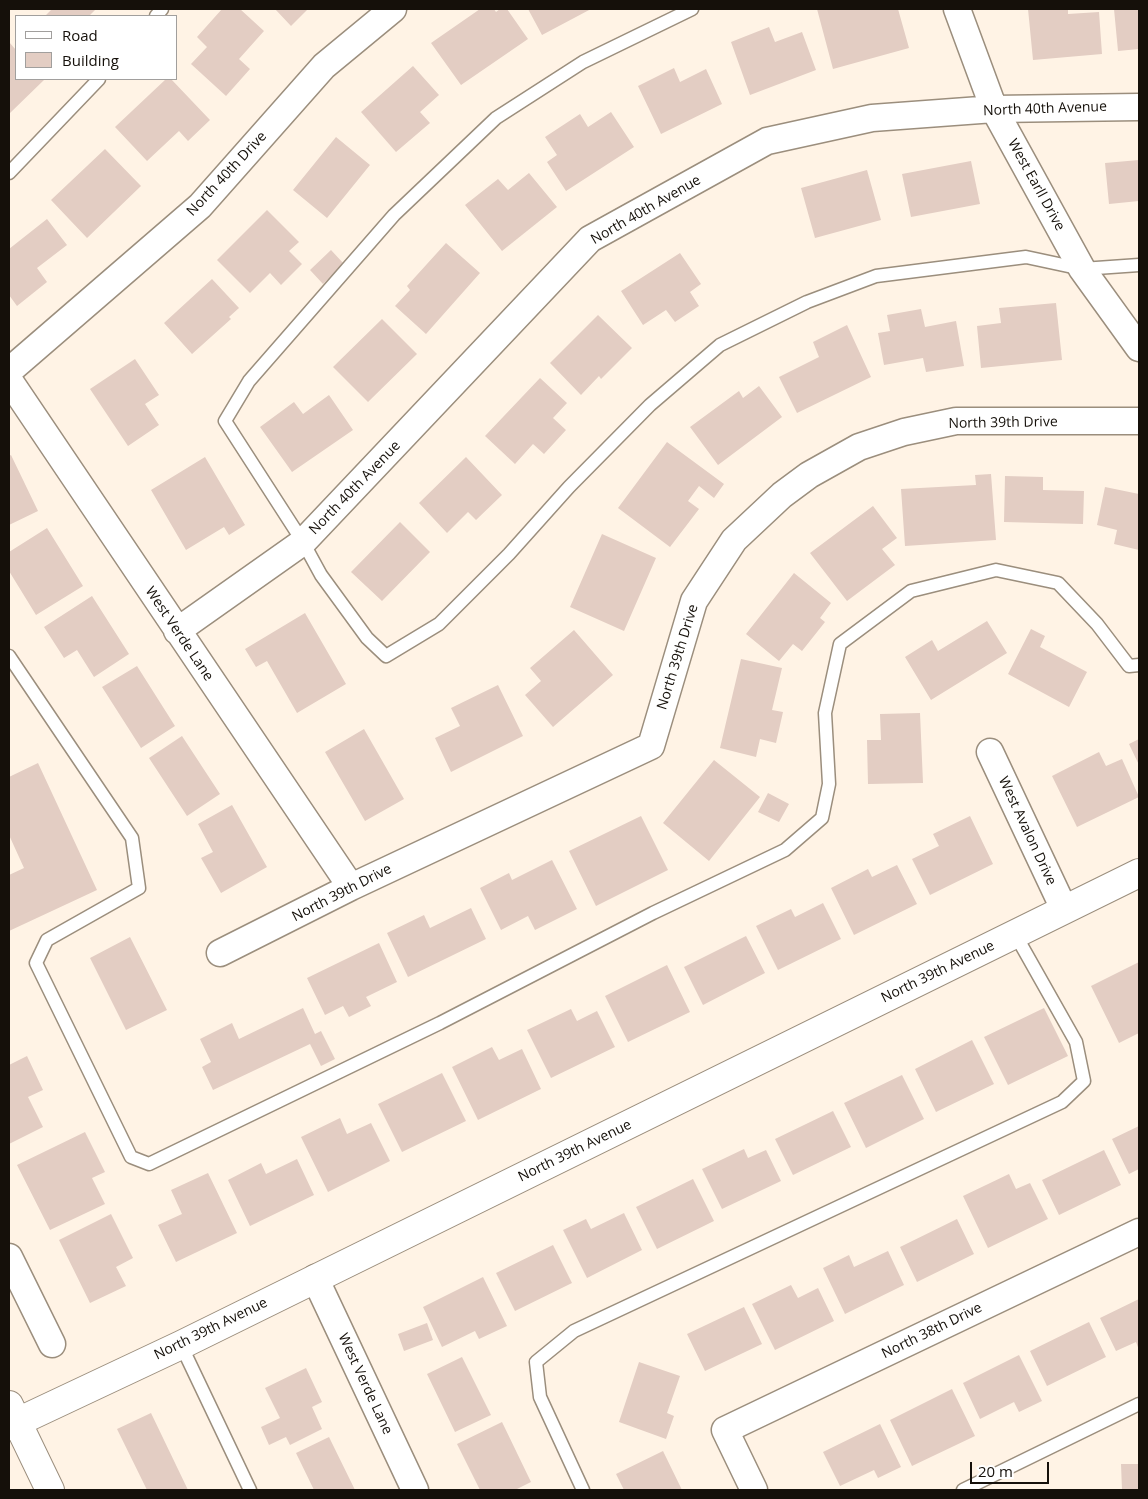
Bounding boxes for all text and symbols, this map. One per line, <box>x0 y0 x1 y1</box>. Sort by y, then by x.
legend <box>15 15 178 80</box>
text: Road <box>62 25 98 45</box>
text: Building <box>62 50 119 70</box>
street label: North 40th Avenue <box>983 98 1107 120</box>
street label: North 40th Drive <box>184 128 270 220</box>
street label: West Earll Drive <box>1004 136 1068 234</box>
street label: North 40th Avenue <box>588 172 704 248</box>
street label: North 39th Drive <box>948 414 1058 432</box>
street label: North 40th Avenue <box>306 438 404 538</box>
street label: West Verde Lane <box>141 584 217 684</box>
street label: North 39th Drive <box>654 602 702 712</box>
street label: West Avalon Drive <box>994 774 1060 888</box>
street label: North 39th Drive <box>289 861 395 925</box>
street label: North 39th Avenue <box>879 937 997 1007</box>
street label: North 39th Avenue <box>516 1116 634 1186</box>
street label: North 39th Avenue <box>152 1294 270 1364</box>
street label: North 38th Drive <box>879 1299 985 1363</box>
street label: West Verde Lane <box>334 1331 396 1437</box>
scale bar <box>973 1452 1052 1484</box>
text: 20 m <box>978 1461 1013 1481</box>

